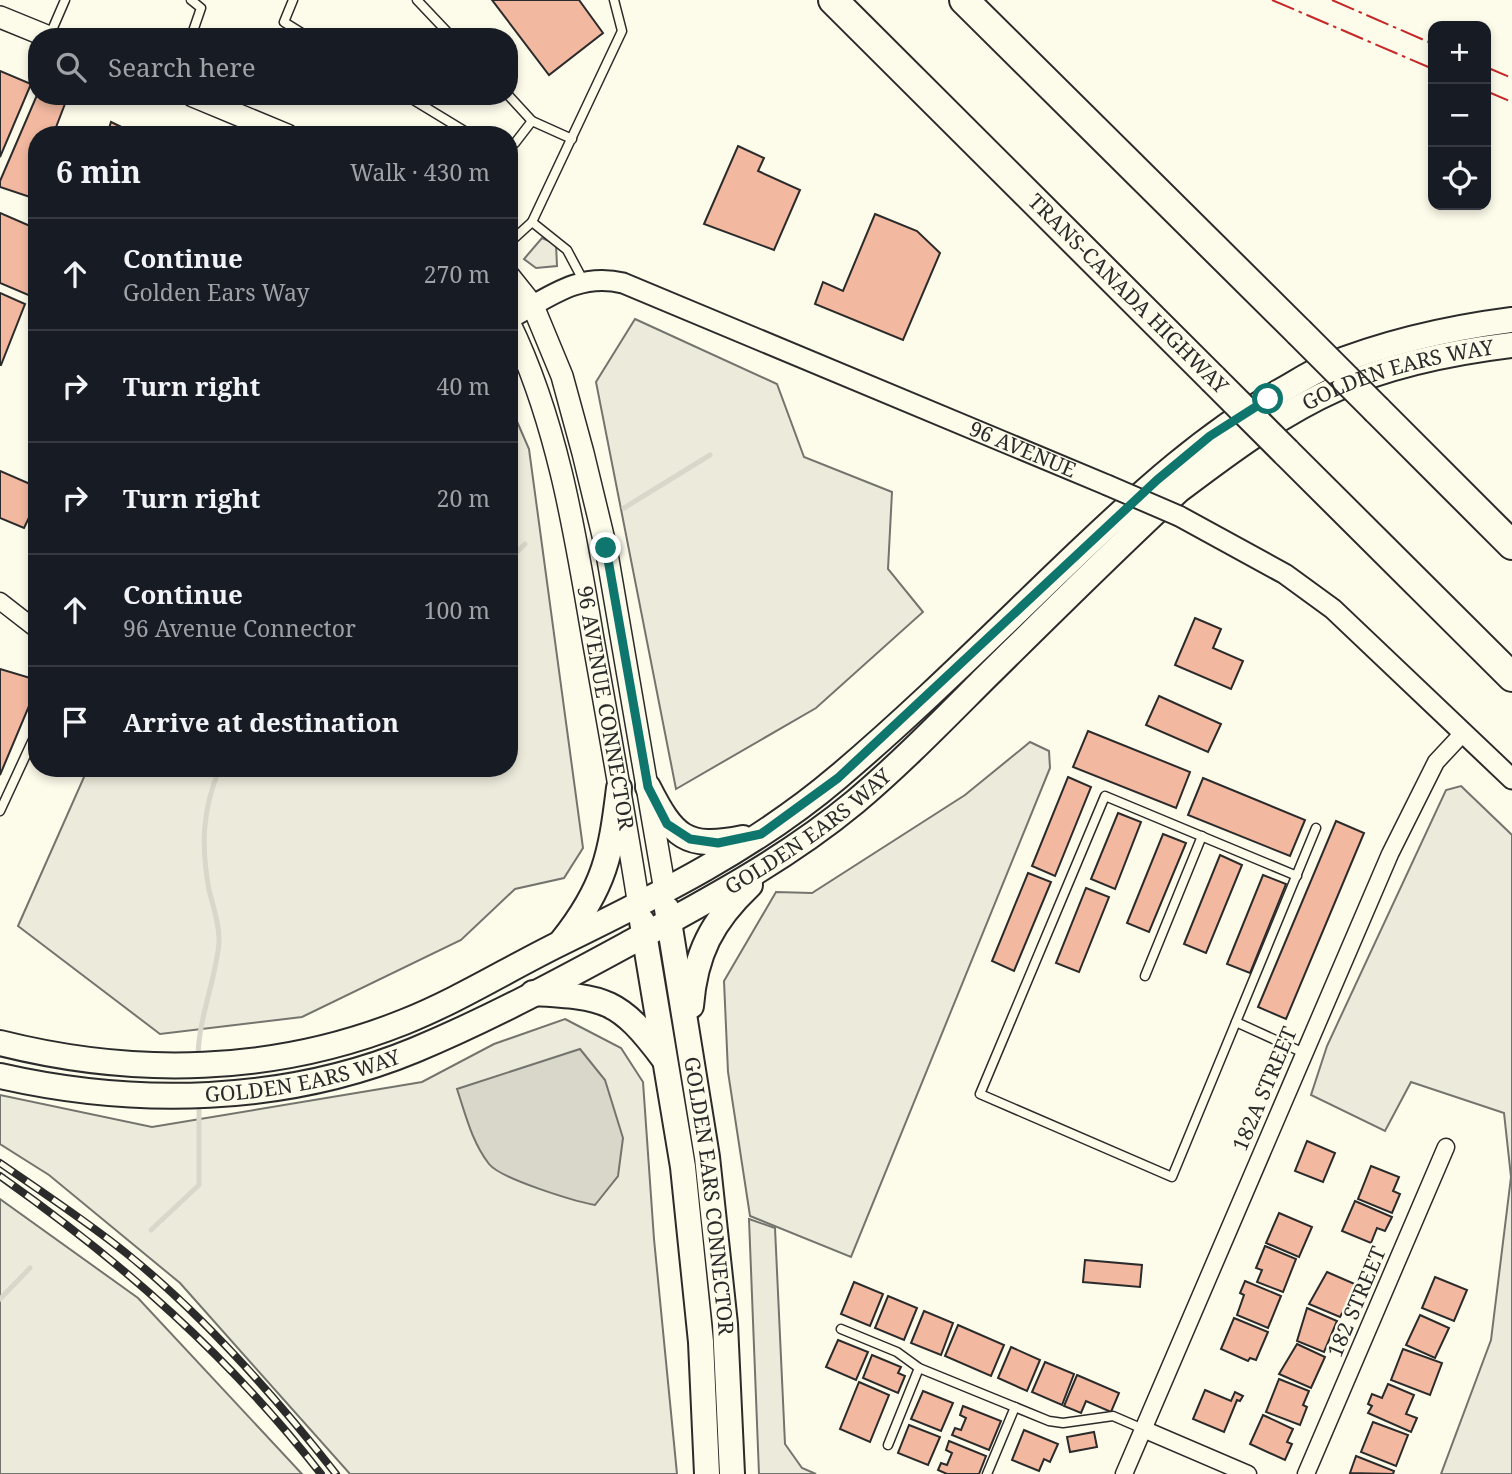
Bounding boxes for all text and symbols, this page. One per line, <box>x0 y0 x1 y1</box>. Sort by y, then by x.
map controls <box>1428 21 1491 210</box>
button: + <box>1428 21 1491 84</box>
search box <box>28 28 518 105</box>
icon: search <box>52 48 90 86</box>
text: Search here <box>108 49 256 85</box>
button: − <box>1428 84 1491 147</box>
button: locate <box>1428 147 1491 210</box>
text: 6 min <box>56 151 141 192</box>
text: Walk · 430 m <box>350 156 490 188</box>
street label: TRANS-CANADA HIGHWAY <box>1023 187 1235 400</box>
text: Continue <box>123 240 243 276</box>
icon: ahead <box>56 255 94 293</box>
text: 270 m <box>424 258 490 290</box>
text: Golden Ears Way <box>123 276 309 308</box>
street label: GOLDEN EARS WAY <box>1297 332 1496 417</box>
icon: right <box>56 367 94 405</box>
text: Turn right <box>123 368 260 404</box>
text: 40 m <box>437 370 490 402</box>
route start <box>1252 383 1283 414</box>
street label: 96 AVENUE <box>965 414 1081 484</box>
icon: right <box>56 479 94 517</box>
text: Turn right <box>123 480 260 516</box>
text: 20 m <box>437 482 490 514</box>
route end <box>590 532 621 563</box>
text: Continue <box>123 576 243 612</box>
street label: 96 AVENUE CONNECTOR <box>571 584 641 832</box>
icon: ahead <box>56 591 94 629</box>
text: 100 m <box>424 594 490 626</box>
text: 96 Avenue Connector <box>123 612 356 644</box>
icon: arrive <box>56 703 94 741</box>
text: Arrive at destination <box>123 704 399 740</box>
street label: GOLDEN EARS WAY <box>719 761 897 900</box>
street label: 182A STREET <box>1225 1022 1303 1155</box>
street label: GOLDEN EARS WAY <box>204 1042 405 1108</box>
street label: GOLDEN EARS CONNECTOR <box>678 1054 741 1336</box>
street label: 182 STREET <box>1320 1242 1392 1361</box>

